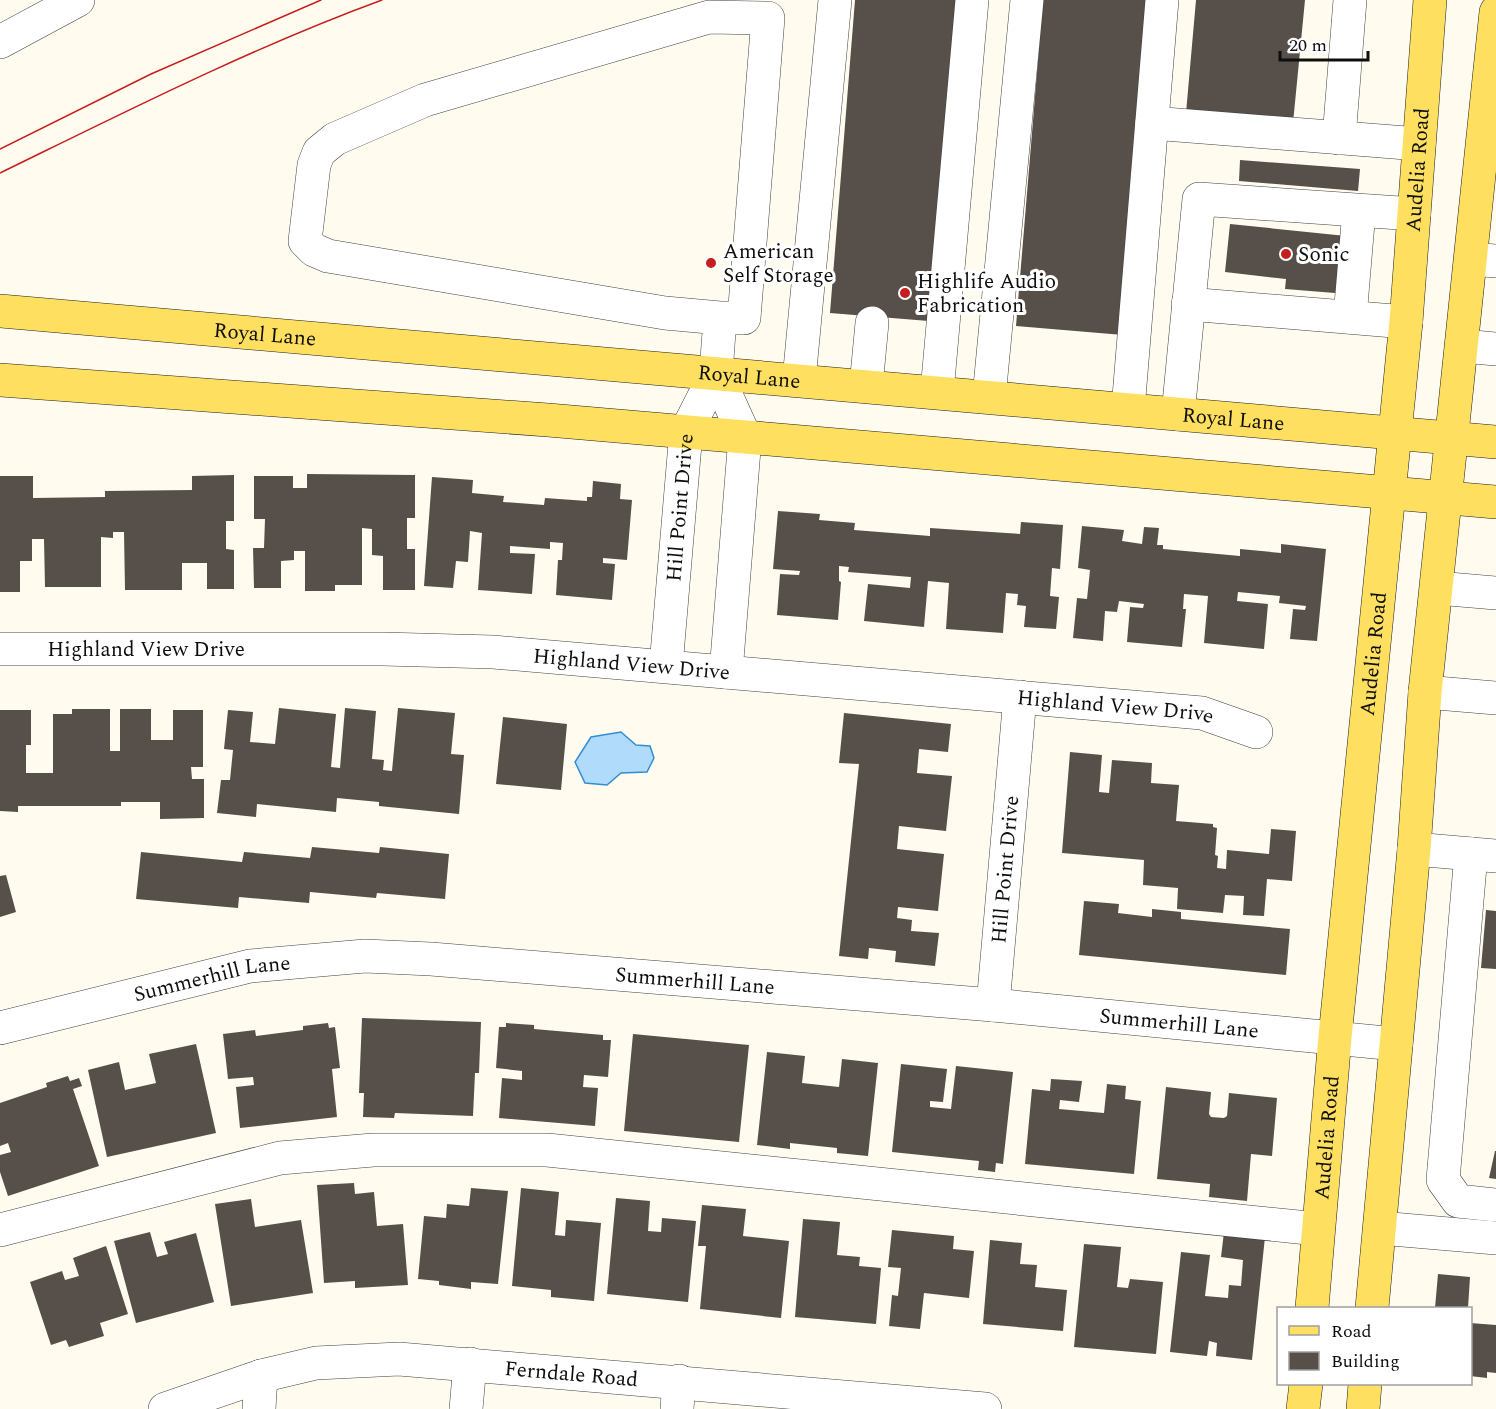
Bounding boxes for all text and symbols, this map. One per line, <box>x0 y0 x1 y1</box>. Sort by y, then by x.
scale bar <box>1280 24 1368 62</box>
text: 20 m <box>1289 32 1327 59</box>
street label: Audelia Road <box>1398 107 1439 233</box>
place label: American Self Storage <box>723 236 834 292</box>
place label: Sonic <box>1298 239 1350 271</box>
marker: Sonic <box>1279 247 1293 261</box>
marker: American Self Storage <box>704 256 718 270</box>
place label: Highlife Audio Fabrication <box>917 266 1056 322</box>
marker: Highlife Audio Fabrication <box>898 286 912 300</box>
street label: Royal Lane <box>212 315 318 356</box>
street label: Royal Lane <box>696 357 802 398</box>
street label: Royal Lane <box>1181 400 1286 440</box>
street label: Hill Point Drive <box>658 432 703 583</box>
street label: Audelia Road <box>1352 590 1396 718</box>
street label: Highland View Drive <box>47 634 245 666</box>
street label: Highland View Drive <box>532 640 731 689</box>
street label: Highland View Drive <box>1016 682 1218 733</box>
street label: Hill Point Drive <box>983 794 1028 945</box>
street label: Summerhill Lane <box>130 948 292 1011</box>
street label: Summerhill Lane <box>614 959 776 1004</box>
street label: Summerhill Lane <box>1098 1000 1260 1048</box>
street label: Audelia Road <box>1306 1074 1349 1201</box>
legend <box>1277 1307 1472 1385</box>
text: Road <box>1331 1318 1372 1345</box>
text: Building <box>1331 1348 1400 1375</box>
street label: Ferndale Road <box>503 1353 639 1396</box>

